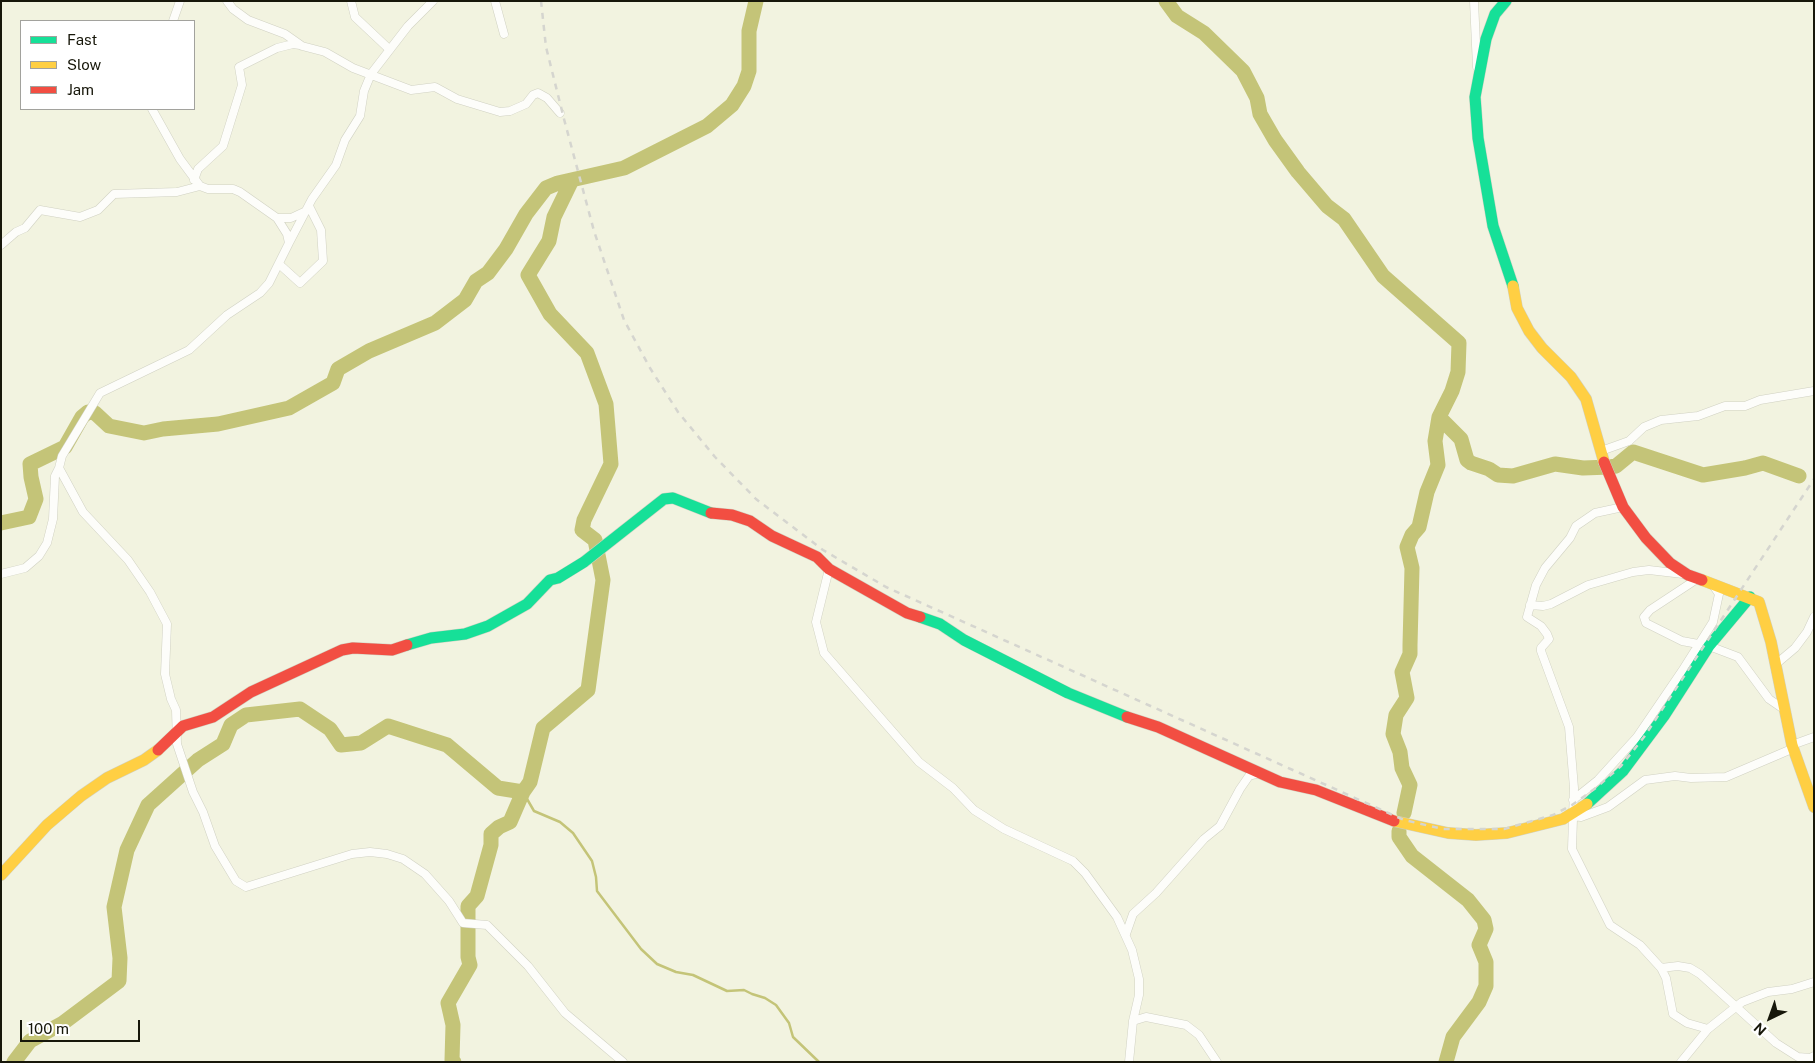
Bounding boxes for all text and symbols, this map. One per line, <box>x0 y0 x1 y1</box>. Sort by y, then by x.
legend <box>20 20 195 110</box>
text: Fast <box>67 31 97 48</box>
text: Slow <box>67 56 101 73</box>
text: Jam <box>67 81 94 98</box>
north arrow <box>1745 993 1795 1043</box>
scale bar <box>22 1010 142 1042</box>
text: 100 m <box>28 1020 69 1037</box>
text: N <box>1751 1020 1769 1039</box>

